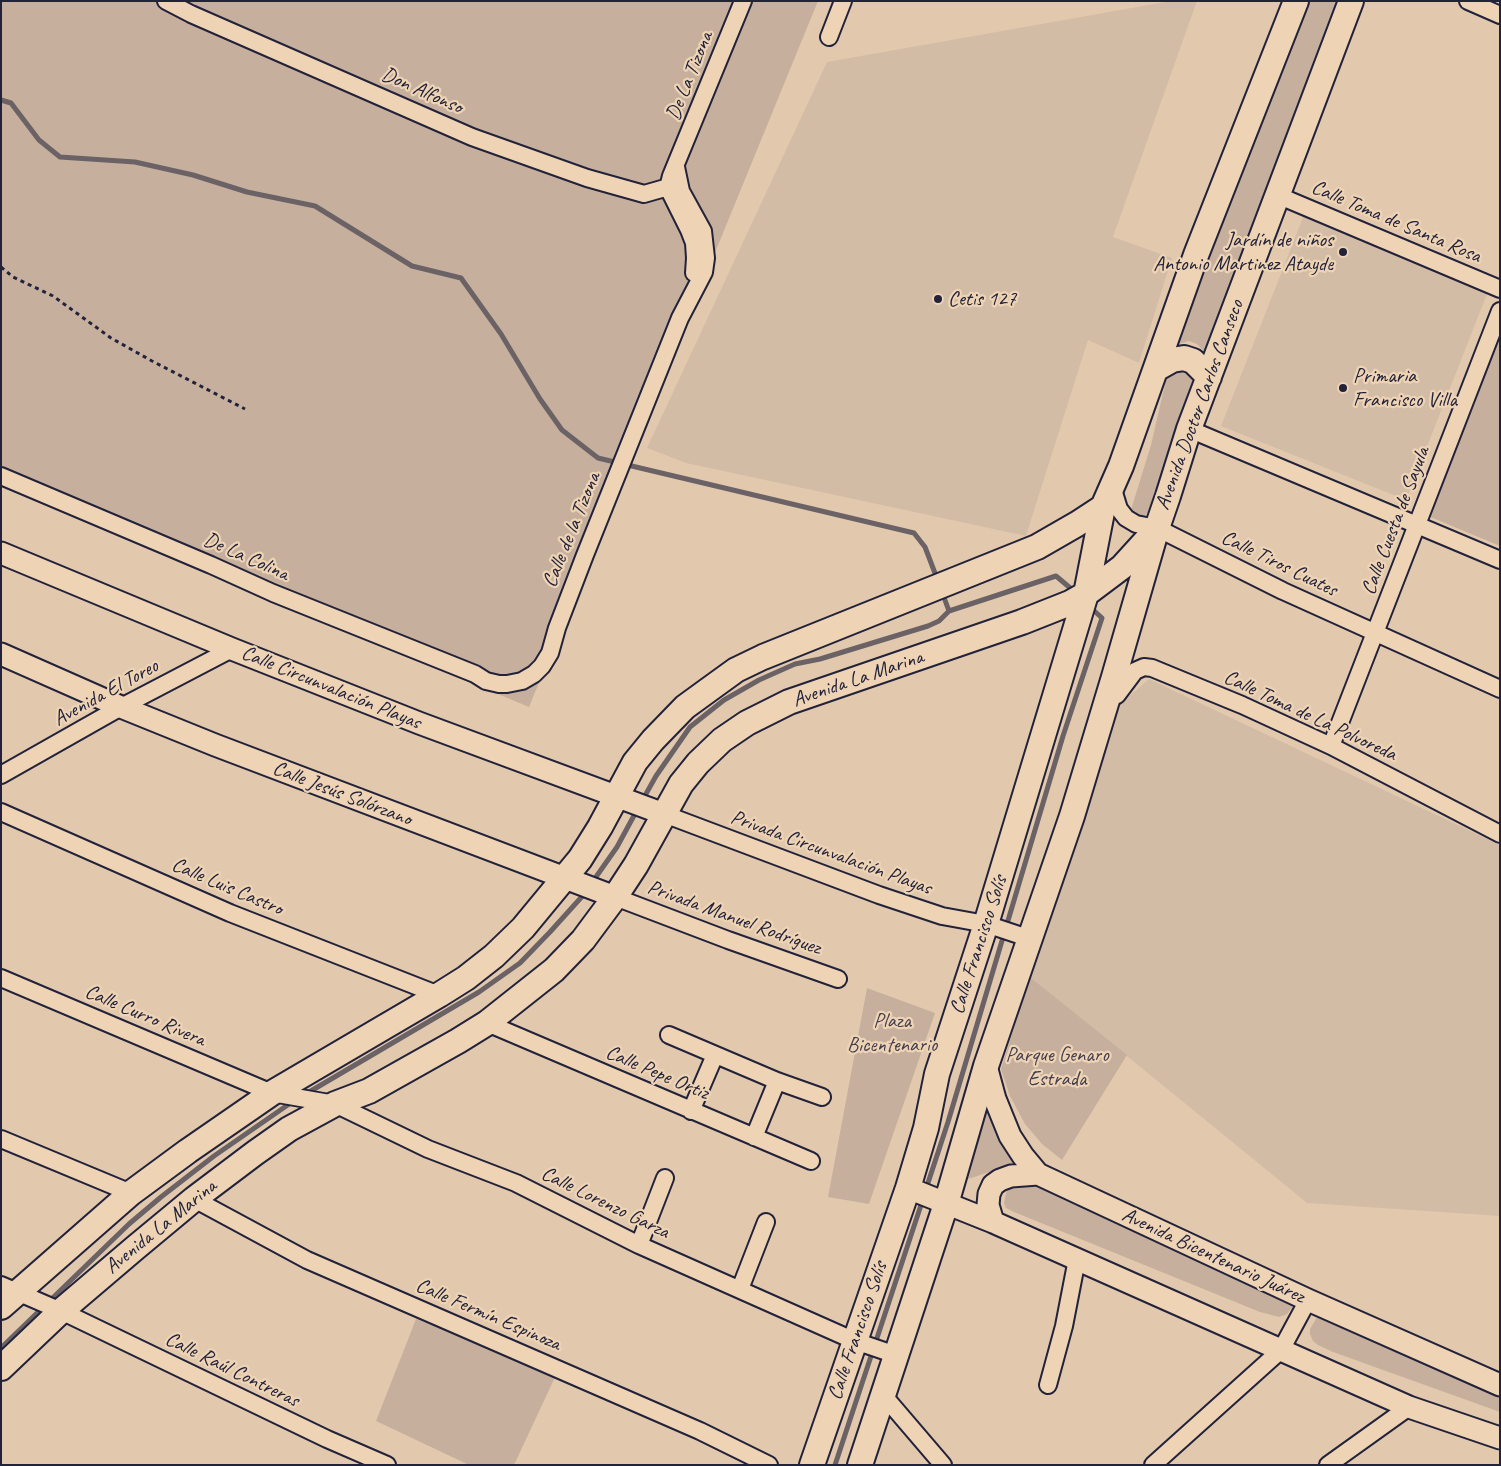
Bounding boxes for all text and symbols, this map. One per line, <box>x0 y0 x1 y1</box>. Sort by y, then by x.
street label: De La Tizona <box>661 28 719 124</box>
street label: Don Alfonso <box>378 62 466 120</box>
street label: Calle Toma de Santa Rosa <box>1307 175 1485 269</box>
place label: Jardín de niños Antonio Martinez Atayde <box>1153 227 1333 277</box>
marker: Jardín de niños Antonio Martinez Atayde <box>1337 246 1349 258</box>
place label: Cetis 127 <box>948 286 1016 312</box>
marker: Cetis 127 <box>932 293 944 305</box>
street label: Avenida Doctor Carlos Canseco <box>1150 297 1250 513</box>
place label: Primaria Francisco Villa <box>1353 363 1457 413</box>
marker: Primaria Francisco Villa <box>1337 382 1349 394</box>
street label: Calle Cuesta de Sayula <box>1356 444 1436 598</box>
street label: Calle de la Tizona <box>538 469 606 591</box>
street label: Calle Tiros Cuates <box>1217 525 1341 603</box>
street label: De La Colina <box>200 527 292 587</box>
street label: Calle Circunvalación Playas <box>238 640 424 736</box>
street label: Avenida La Marina <box>789 645 927 713</box>
street label: Avenida El Toreo <box>49 654 163 732</box>
street label: Calle Toma de La Polvoreda <box>1219 665 1401 767</box>
street label: Calle Jesús Solórzano <box>269 756 415 832</box>
street label: Privada Circunvalación Playas <box>727 805 935 901</box>
street label: Calle Luis Castro <box>168 852 286 922</box>
street label: Calle Francisco Solís <box>945 872 1013 1018</box>
street label: Privada Manuel Rodríguez <box>644 875 824 961</box>
street label: Calle Curro Rivera <box>81 979 209 1053</box>
park label: Plaza Bicentenario <box>847 1008 937 1058</box>
street label: Calle Pepe Ortiz <box>602 1040 712 1106</box>
park label: Parque Genaro Estrada <box>1005 1042 1109 1092</box>
street label: Calle Lorenzo Garza <box>537 1161 673 1245</box>
street label: Avenida La Marina <box>100 1174 222 1280</box>
street label: Avenida Bicentenario Juárez <box>1118 1203 1308 1309</box>
street label: Calle Francisco Solís <box>823 1259 893 1403</box>
street label: Calle Fermín Espinoza <box>412 1273 564 1357</box>
street label: Calle Raúl Contreras <box>161 1327 303 1413</box>

